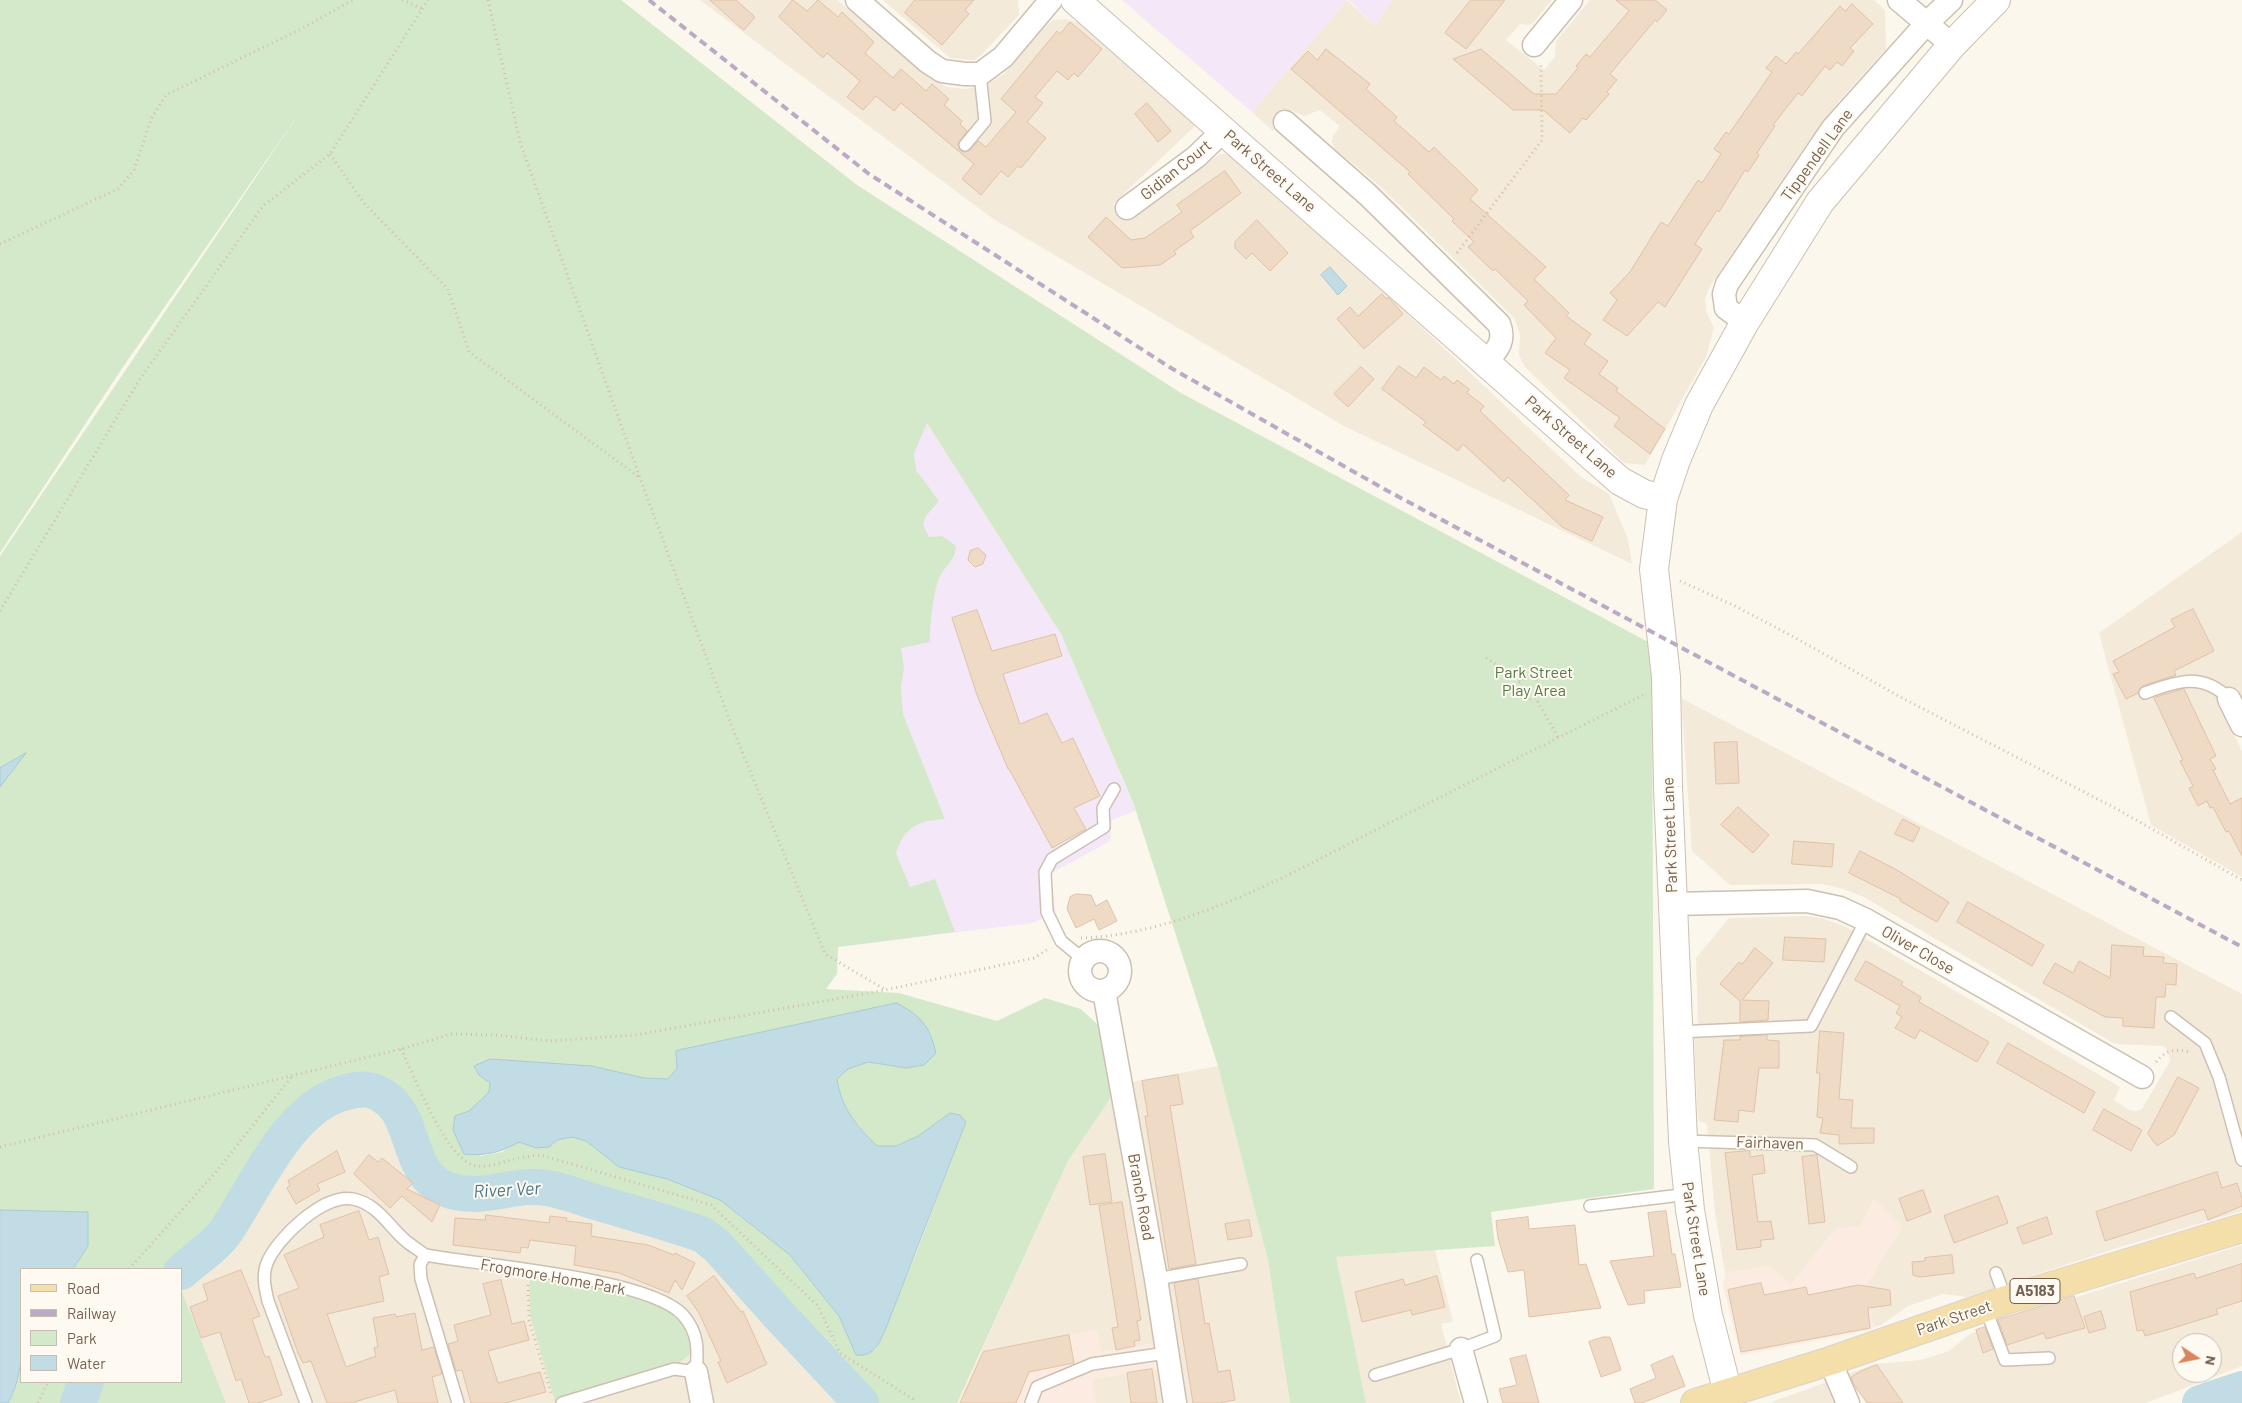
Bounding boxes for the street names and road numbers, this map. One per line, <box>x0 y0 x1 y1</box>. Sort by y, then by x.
street label: Tippendell Lane <box>1777 105 1857 205</box>
street label: Park Street Lane <box>1220 126 1320 216</box>
street label: Gidian Court <box>1137 136 1215 204</box>
street label: Park Street Lane <box>1521 392 1621 482</box>
street label: Park Street Lane <box>1658 777 1682 893</box>
street label: Oliver Close <box>1878 921 1958 979</box>
street label: Fairhaven <box>1736 1132 1804 1154</box>
street label: Branch Road <box>1124 1152 1158 1242</box>
street label: Park Street Lane <box>1677 1180 1715 1298</box>
street label: Frogmore Home Park <box>479 1255 627 1299</box>
road number: A5183 <box>2010 1278 2060 1304</box>
street label: Park Street <box>1914 1296 1994 1340</box>

